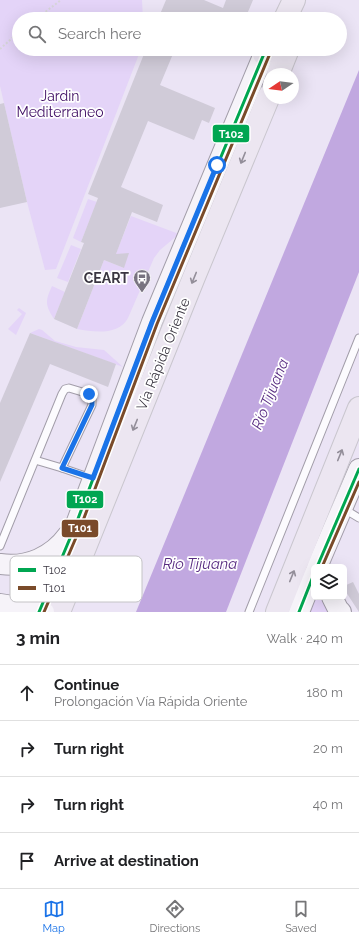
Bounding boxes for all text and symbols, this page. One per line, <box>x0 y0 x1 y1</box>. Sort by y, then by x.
search box <box>12 12 347 56</box>
icon: search <box>26 23 48 45</box>
text: Search here <box>58 25 141 43</box>
north arrow <box>263 68 299 104</box>
park label: Jardin Mediterraneo <box>16 88 104 120</box>
line badge: T102 <box>212 124 250 143</box>
text: T102 <box>219 128 243 141</box>
one-way arrow <box>239 151 247 163</box>
route start <box>208 156 226 174</box>
bus stop icon: CEART <box>132 268 152 293</box>
place label: CEART <box>84 270 129 286</box>
one-way arrow <box>190 272 197 284</box>
street label: Vía Rápida Oriente <box>133 296 193 412</box>
water label: Río Tijuana <box>248 356 292 432</box>
route end <box>80 385 98 403</box>
one-way arrow <box>131 418 138 430</box>
one-way arrow <box>337 450 344 462</box>
line badge: T102 <box>66 490 104 509</box>
text: T102 <box>73 493 97 506</box>
line badge: T101 <box>61 519 99 538</box>
text: T101 <box>68 522 93 535</box>
water label: Rio Tijuana <box>163 555 237 573</box>
legend <box>10 556 142 602</box>
text: T102 <box>43 564 66 577</box>
map controls <box>311 564 347 600</box>
button: layers <box>311 564 347 600</box>
one-way arrow <box>288 570 296 582</box>
text: T101 <box>43 582 65 595</box>
text: 3 min <box>16 628 60 648</box>
text: Walk · 240 m <box>266 631 343 646</box>
text: Continue <box>54 676 119 694</box>
icon: ahead <box>16 682 38 704</box>
text: 180 m <box>307 685 343 700</box>
text: Prolongación Vía Rápida Oriente <box>54 694 247 709</box>
icon: right <box>16 738 38 760</box>
text: Turn right <box>54 740 124 758</box>
text: 20 m <box>313 741 343 756</box>
icon: right <box>16 794 38 816</box>
text: Turn right <box>54 796 124 814</box>
text: 40 m <box>313 797 343 812</box>
icon: arrive <box>16 850 38 872</box>
text: Arrive at destination <box>54 852 199 870</box>
tab: Map <box>42 898 65 935</box>
tab: Directions <box>150 898 200 935</box>
tab: Saved <box>285 898 317 935</box>

